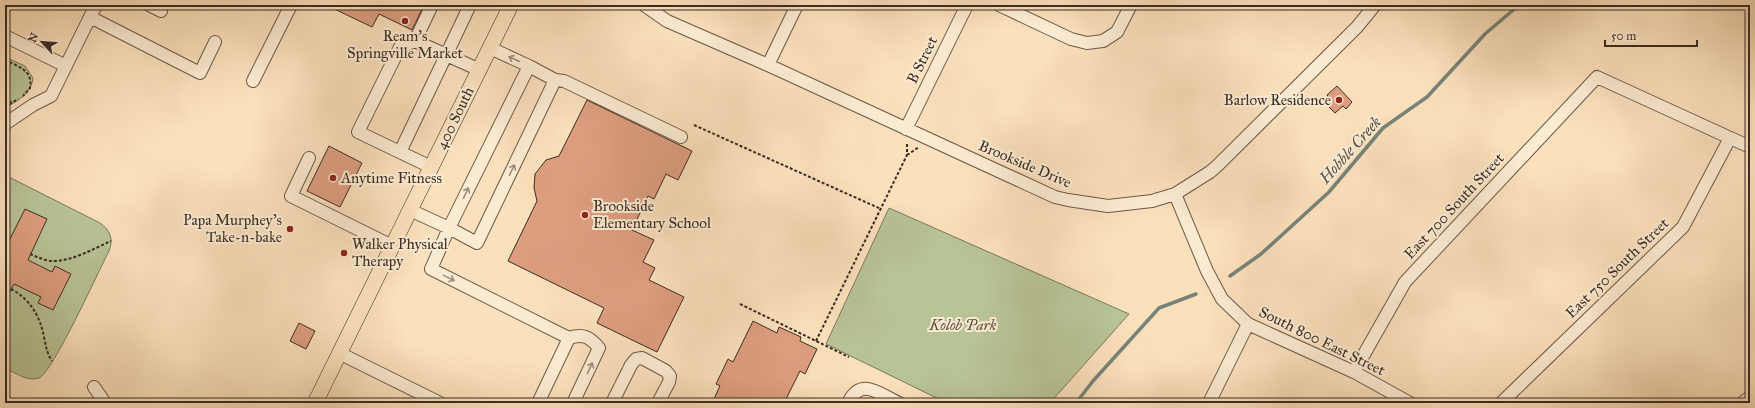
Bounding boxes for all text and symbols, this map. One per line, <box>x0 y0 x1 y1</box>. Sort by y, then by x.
marker: Ream's Springville Market <box>400 16 410 26</box>
north arrow <box>22 22 62 62</box>
scale bar <box>1605 22 1697 48</box>
place label: Ream's Springville Market <box>347 27 464 62</box>
text: 50 m <box>1611 29 1636 43</box>
text: N <box>26 30 42 45</box>
street label: B Street <box>903 33 941 87</box>
one-way arrow <box>508 55 520 62</box>
street label: 400 South <box>432 83 478 152</box>
place label: Barlow Residence <box>1224 91 1331 109</box>
marker: Barlow Residence <box>1334 95 1344 105</box>
water label: Hobble Creek <box>1314 113 1385 188</box>
street label: Brookside Drive <box>976 136 1074 192</box>
street label: East 700 South Street <box>1400 149 1508 263</box>
one-way arrow <box>509 164 516 176</box>
place label: Anytime Fitness <box>340 169 442 187</box>
marker: Anytime Fitness <box>328 173 338 183</box>
one-way arrow <box>463 188 470 200</box>
place label: Brookside Elementary School <box>593 197 712 232</box>
marker: Brookside Elementary School <box>580 210 590 220</box>
place label: Papa Murphey's Take-n-bake <box>183 211 282 246</box>
street label: East 750 South Street <box>1562 214 1673 322</box>
marker: Papa Murphey's Take-n-bake <box>285 224 295 234</box>
place label: Walker Physical Therapy <box>352 235 449 270</box>
marker: Walker Physical Therapy <box>339 248 349 258</box>
one-way arrow <box>443 275 455 282</box>
street label: South 800 East Street <box>1256 303 1389 380</box>
park label: Kolob Park <box>929 316 997 334</box>
one-way arrow <box>587 362 594 374</box>

